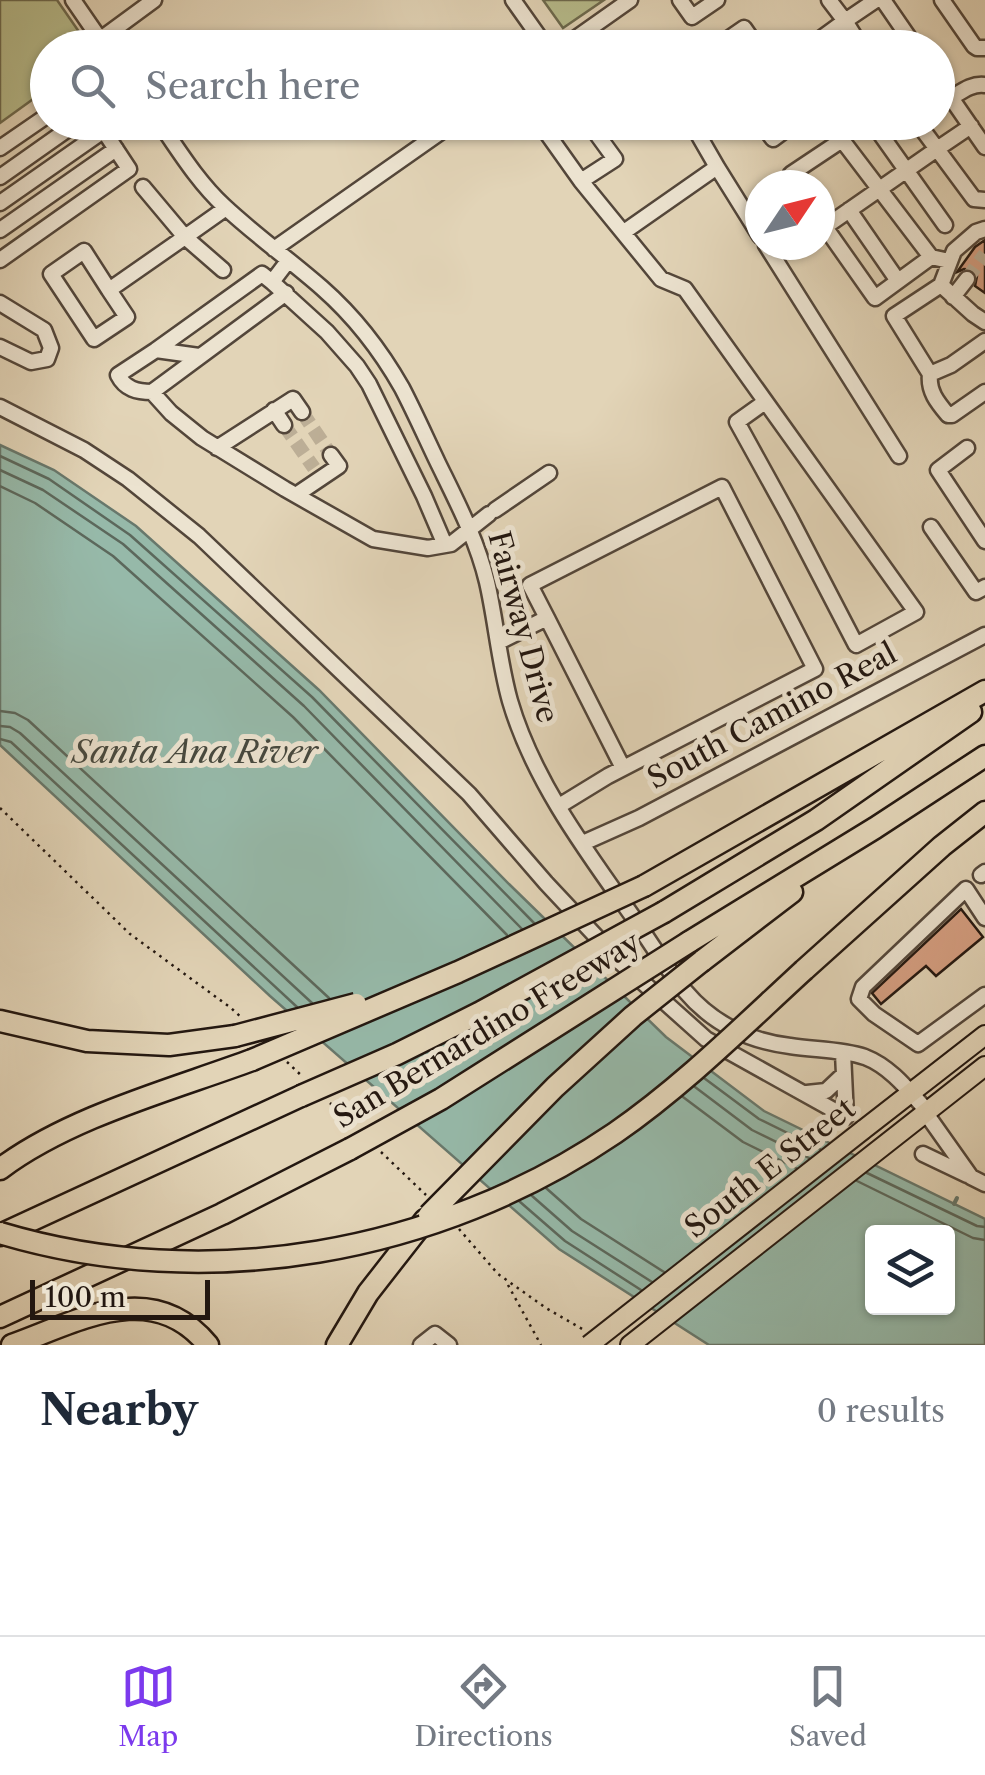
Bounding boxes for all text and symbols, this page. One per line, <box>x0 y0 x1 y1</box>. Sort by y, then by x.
search box <box>30 30 955 140</box>
icon: search <box>65 58 120 113</box>
text: Search here <box>145 62 360 109</box>
north arrow <box>745 170 835 260</box>
street label: Fairway Drive <box>480 527 567 727</box>
street label: South Camino Real <box>641 634 903 797</box>
water label: Santa Ana River <box>70 732 320 771</box>
street label: San Bernardino Freeway <box>327 923 647 1136</box>
street label: South E Street <box>677 1089 863 1246</box>
map controls <box>865 1225 955 1315</box>
button: layers <box>865 1225 955 1315</box>
scale bar <box>30 1275 210 1320</box>
text: 100 m <box>45 1280 126 1314</box>
text: Nearby <box>40 1384 198 1436</box>
text: 0 results <box>817 1391 945 1430</box>
tab: Map <box>118 1659 178 1753</box>
tab: Directions <box>414 1659 553 1753</box>
tab: Saved <box>789 1659 867 1753</box>

